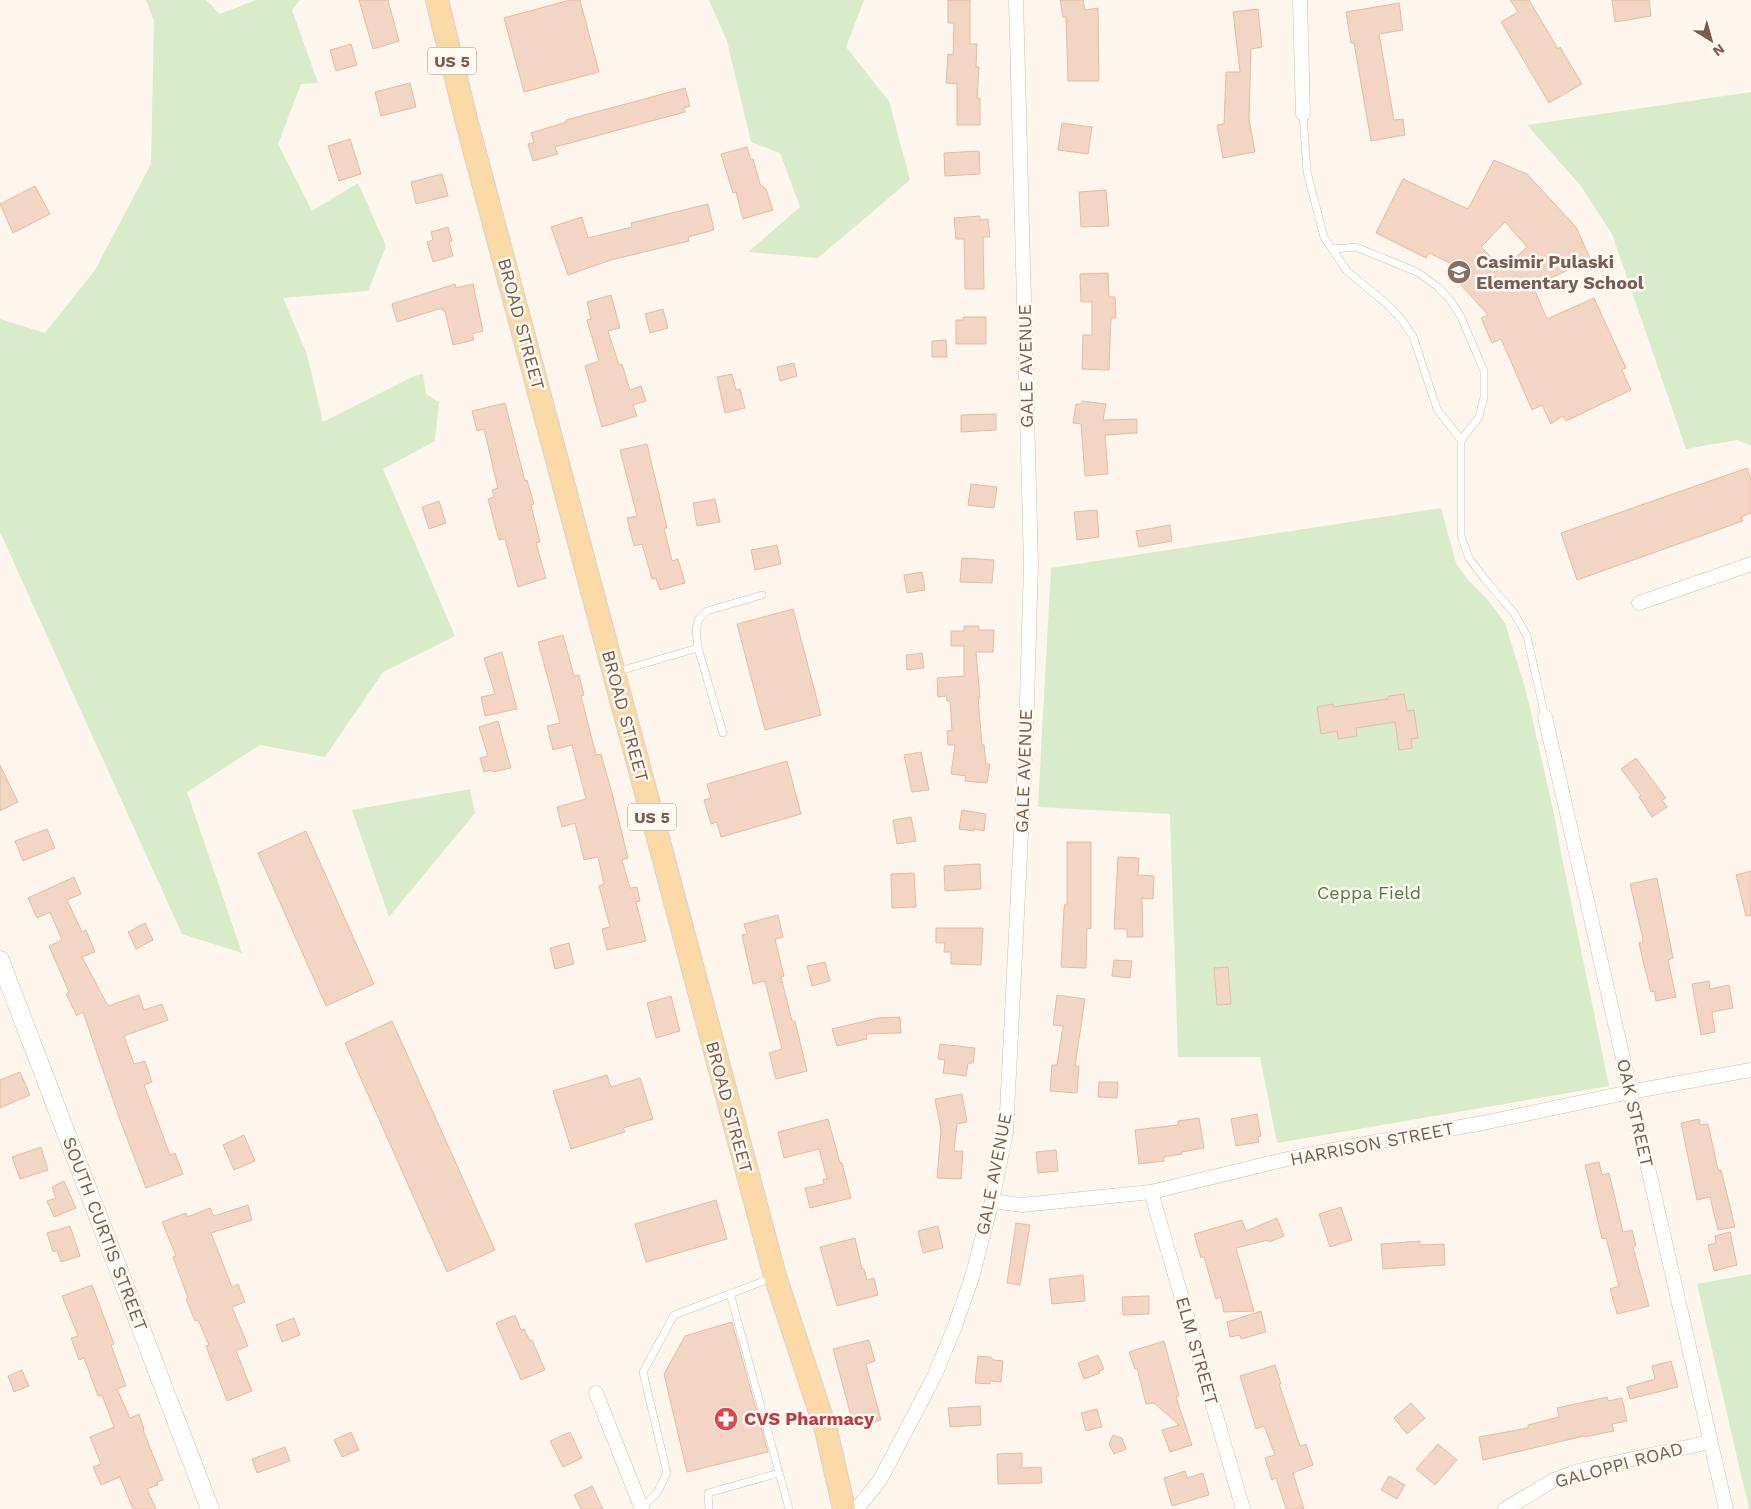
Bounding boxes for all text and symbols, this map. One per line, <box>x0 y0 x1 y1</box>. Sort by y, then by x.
north arrow <box>1686 15 1736 65</box>
text: N <box>1710 41 1728 60</box>
road number: US 5 <box>428 48 476 74</box>
place label: Casimir Pulaski Elementary School <box>1476 251 1644 293</box>
street label: BROAD STREET <box>494 256 549 392</box>
school or university icon: Casimir Pulaski Elementary School <box>1446 259 1472 285</box>
street label: GALE AVENUE <box>1014 304 1037 428</box>
street label: BROAD STREET <box>598 648 653 784</box>
street label: GALE AVENUE <box>1011 709 1036 833</box>
road number: US 5 <box>628 804 676 830</box>
park label: Ceppa Field <box>1317 882 1421 903</box>
street label: BROAD STREET <box>702 1039 757 1175</box>
street label: OAK STREET <box>1613 1057 1658 1169</box>
street label: GALE AVENUE <box>971 1111 1016 1237</box>
street label: HARRISON STREET <box>1288 1117 1456 1170</box>
street label: SOUTH CURTIS STREET <box>59 1134 152 1334</box>
street label: ELM STREET <box>1172 1294 1223 1407</box>
pharmacy icon: CVS Pharmacy <box>713 1406 739 1432</box>
place label: CVS Pharmacy <box>744 1408 875 1429</box>
street label: GALOPPI ROAD <box>1552 1437 1685 1492</box>

